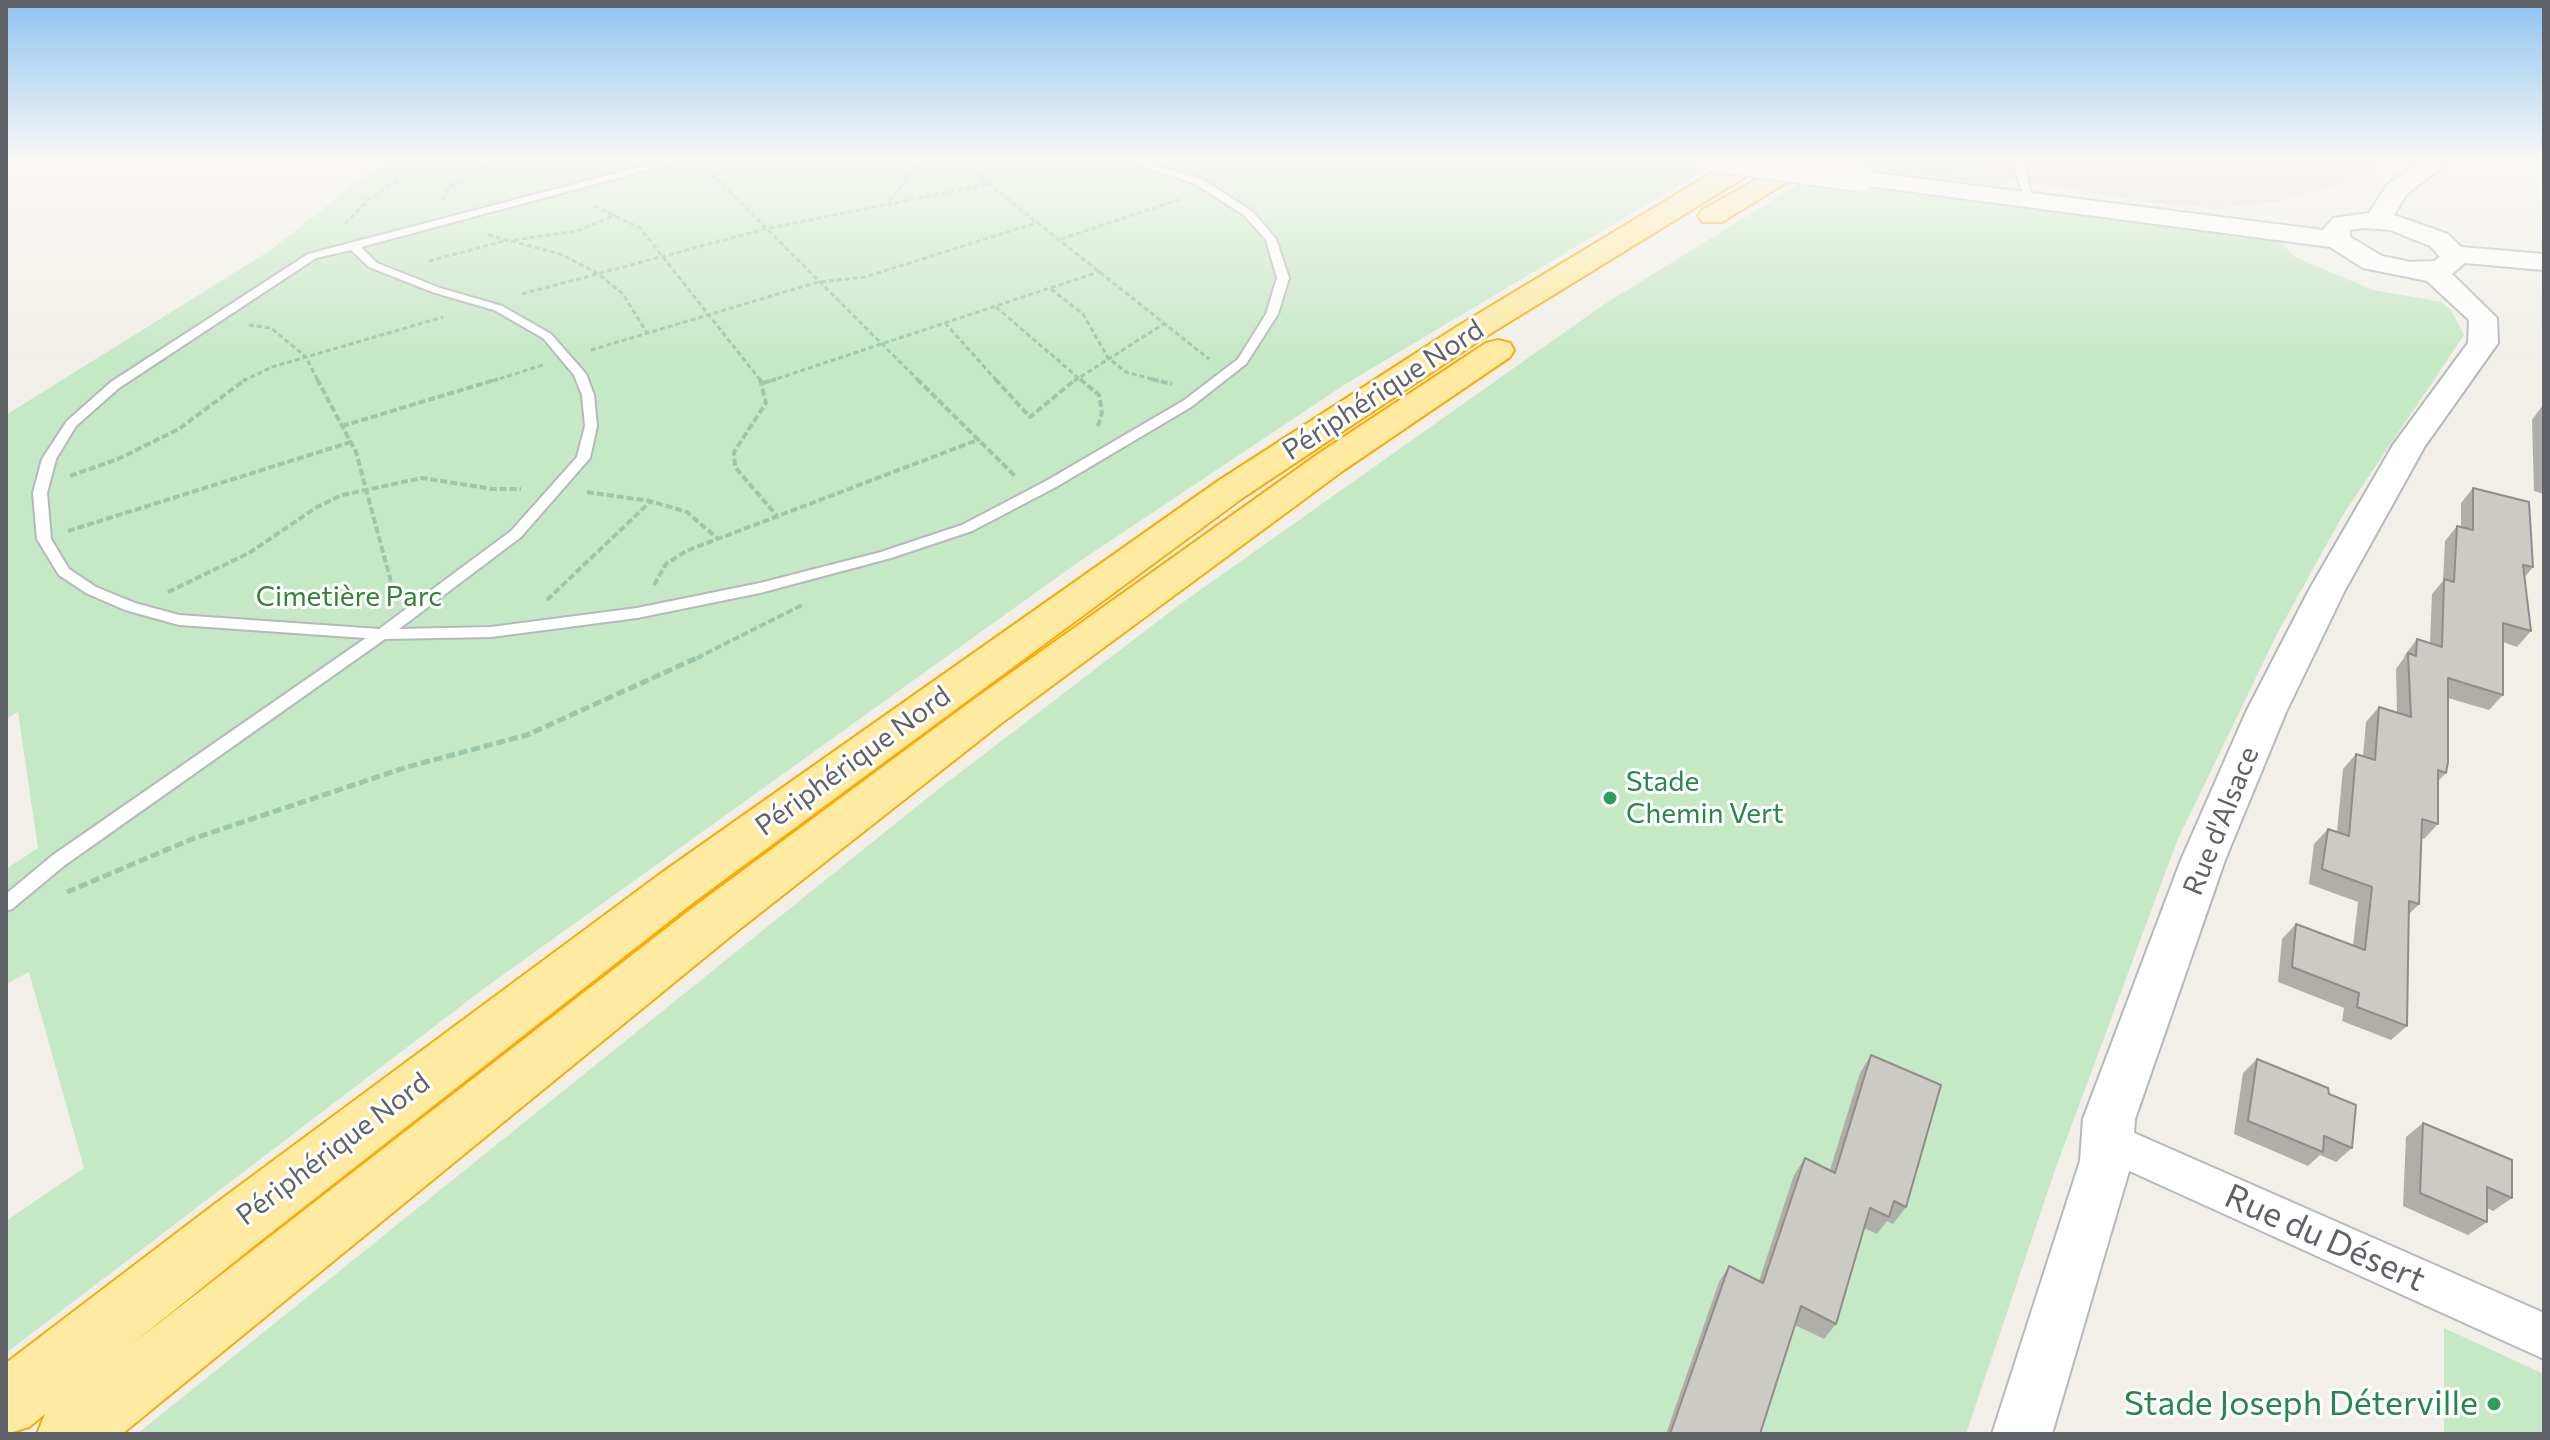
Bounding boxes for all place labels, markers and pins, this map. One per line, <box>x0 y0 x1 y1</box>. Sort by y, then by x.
place label: Stade Chemin Vert <box>1626 765 1784 831</box>
marker: Stade Chemin Vert <box>1601 789 1619 807</box>
place label: Stade Joseph Déterville <box>2124 1384 2478 1424</box>
marker: Stade Joseph Déterville <box>2485 1395 2503 1413</box>

